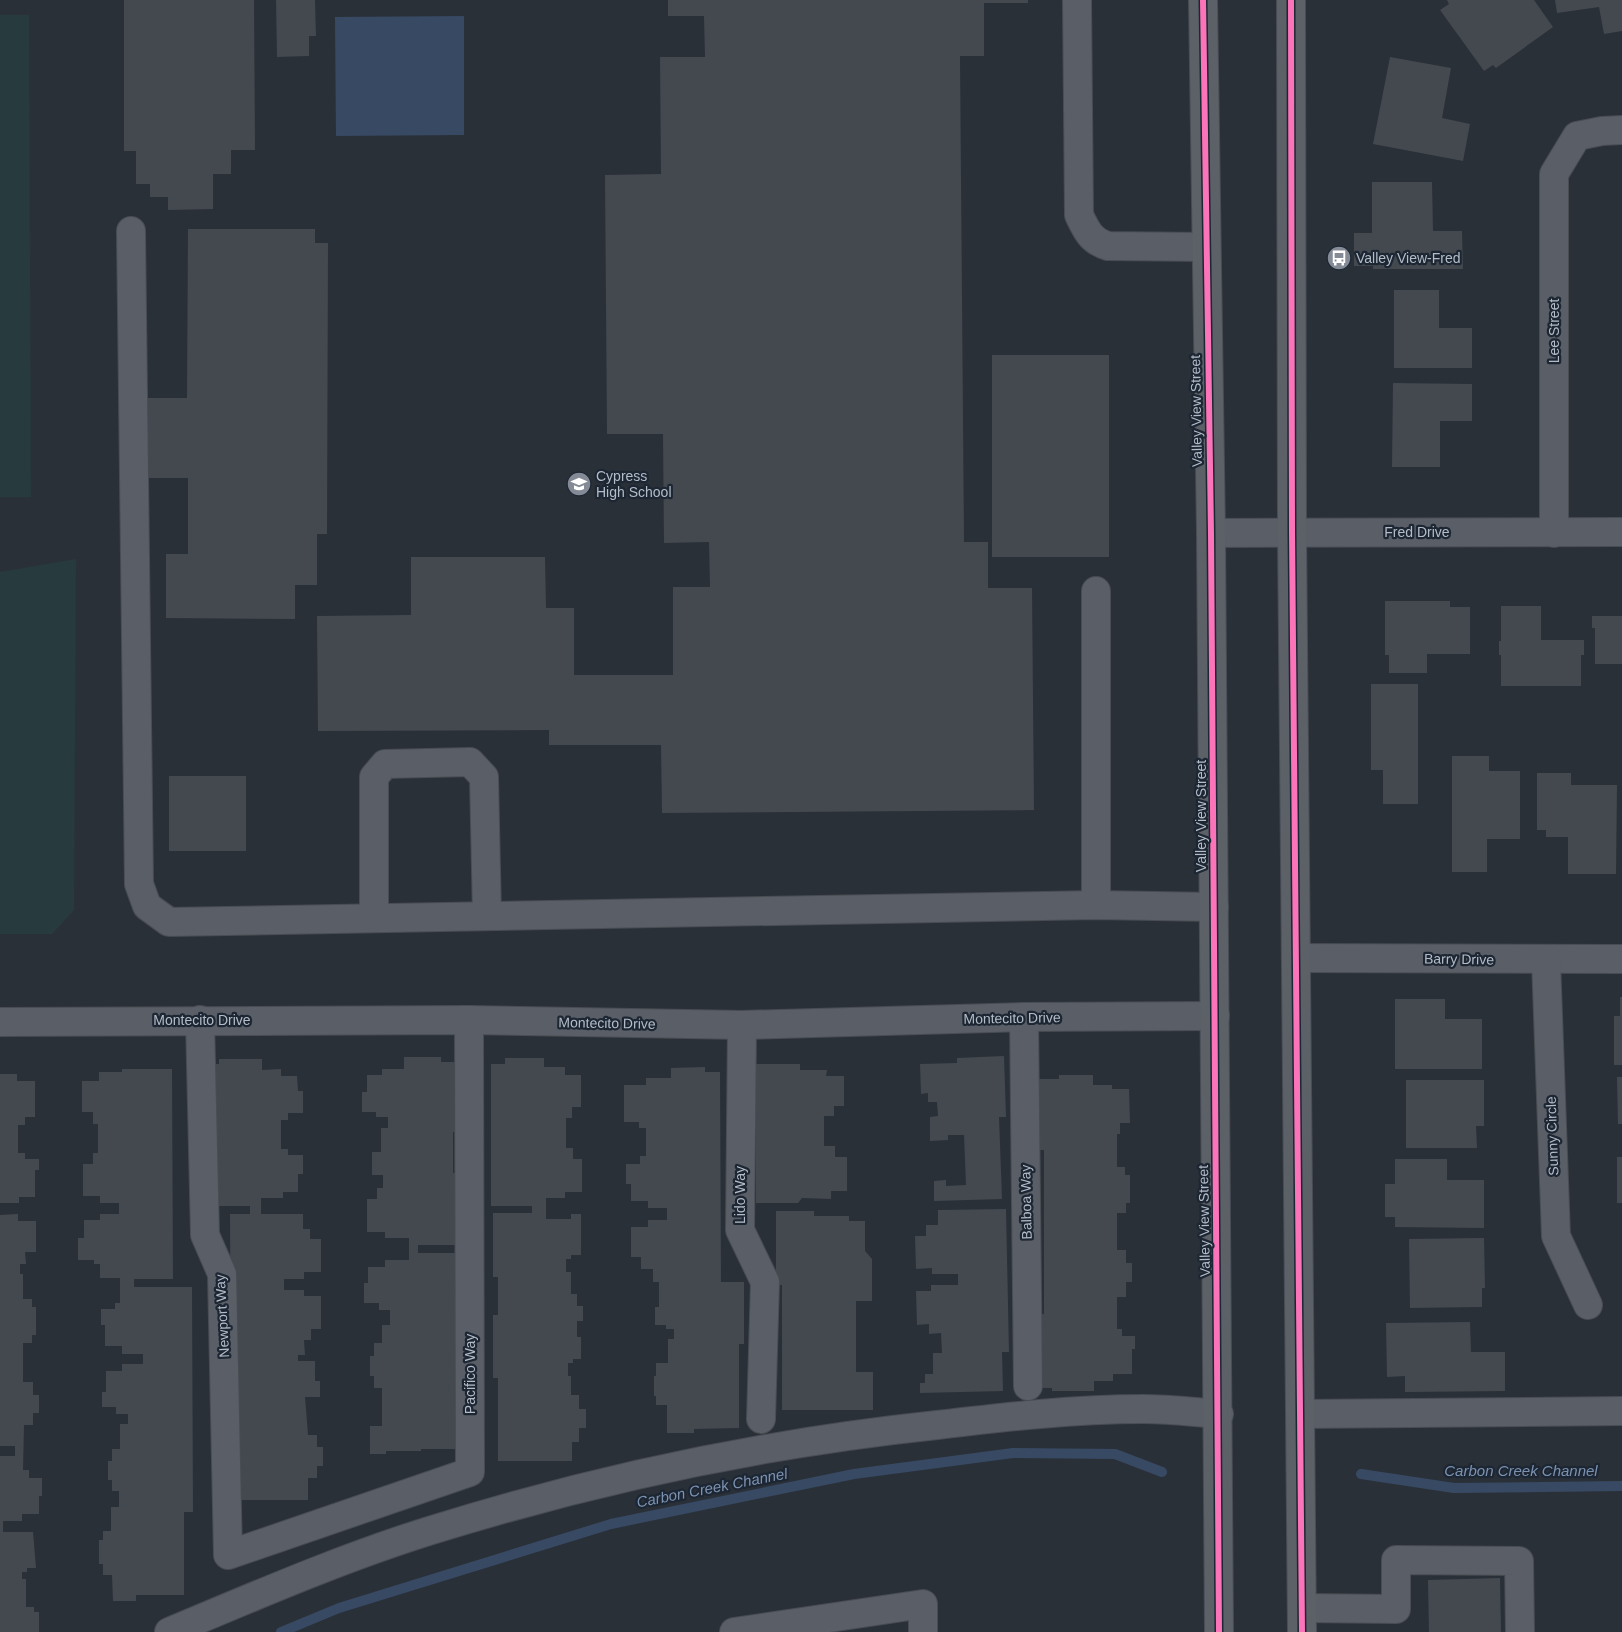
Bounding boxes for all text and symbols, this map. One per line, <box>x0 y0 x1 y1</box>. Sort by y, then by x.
bus stop icon: Valley View-Fred <box>1326 245 1352 271</box>
place label: Valley View-Fred <box>1356 250 1461 266</box>
street label: Lee Street <box>1546 299 1562 363</box>
street label: Valley View Street <box>1187 355 1205 467</box>
place label: Cypress High School <box>596 468 672 500</box>
school or university icon: Cypress High School <box>566 471 592 497</box>
street label: Fred Drive <box>1384 524 1450 540</box>
street label: Valley View Street <box>1193 760 1209 872</box>
street label: Barry Drive <box>1424 950 1494 968</box>
street label: Montecito Drive <box>963 1009 1061 1027</box>
street label: Montecito Drive <box>153 1012 251 1028</box>
street label: Montecito Drive <box>558 1014 656 1032</box>
street label: Sunny Circle <box>1543 1096 1561 1176</box>
street label: Balboa Way <box>1017 1164 1035 1240</box>
street label: Valley View Street <box>1195 1165 1213 1277</box>
street label: Lido Way <box>732 1166 748 1224</box>
street label: Newport Way <box>212 1274 232 1358</box>
street label: Pacifico Way <box>462 1334 478 1414</box>
water label: Carbon Creek Channel <box>1444 1462 1598 1479</box>
water label: Carbon Creek Channel <box>635 1464 789 1510</box>

